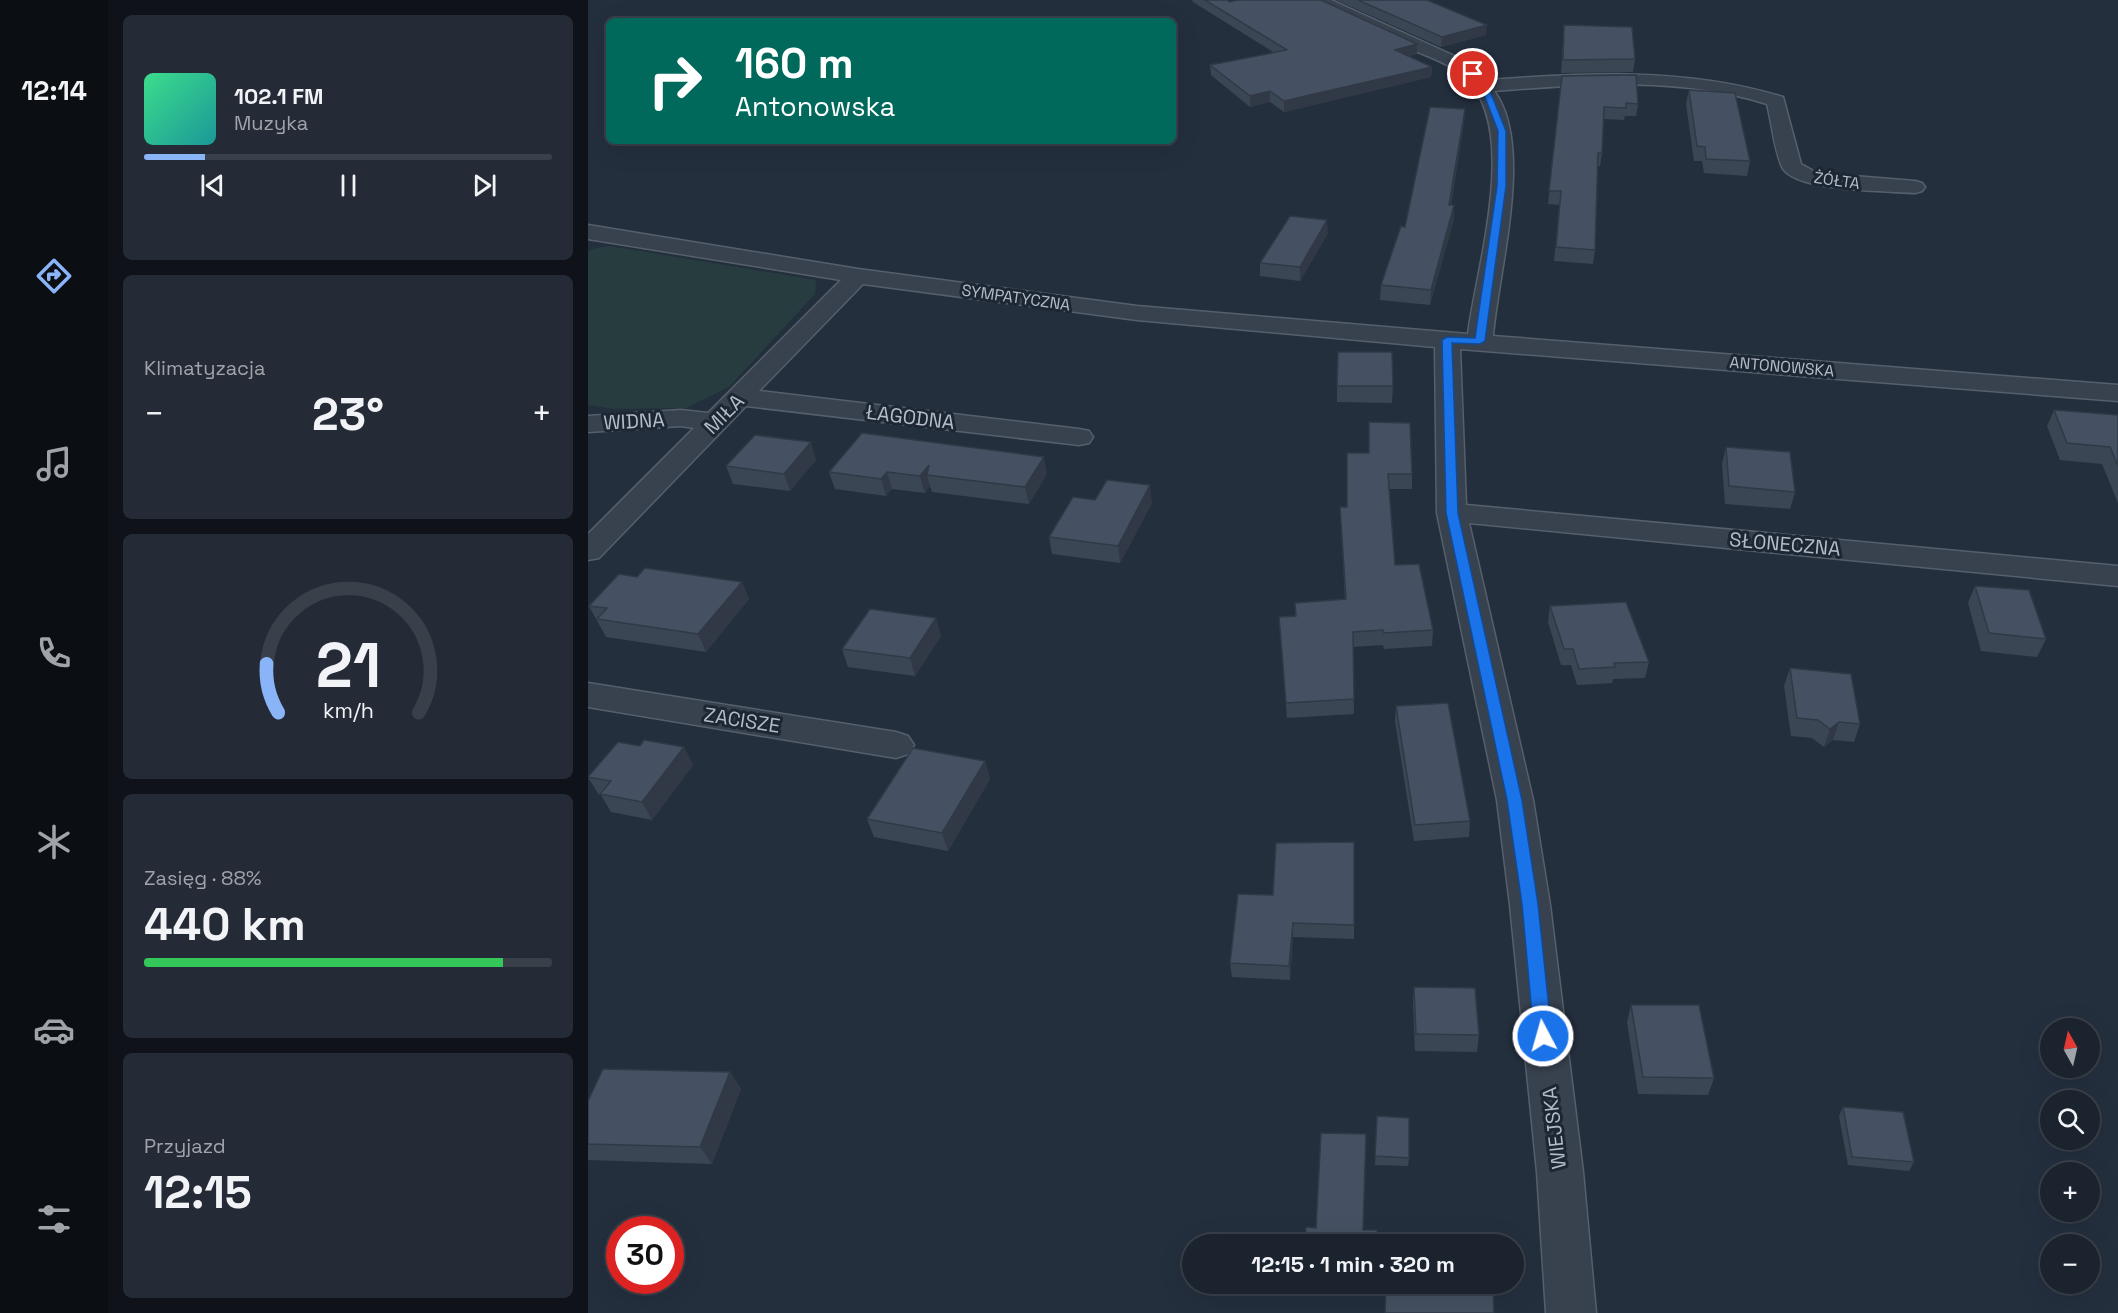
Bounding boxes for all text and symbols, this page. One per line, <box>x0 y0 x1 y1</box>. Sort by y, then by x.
text: 160 m <box>735 37 854 90</box>
icon: right <box>636 42 714 120</box>
pin <box>1447 48 1498 99</box>
icon: arrive <box>1456 57 1489 90</box>
text: 12:14 <box>21 73 87 108</box>
text: 102.1 FM <box>234 82 323 110</box>
text: Antonowska <box>735 89 895 124</box>
text: Muzyka <box>234 110 308 136</box>
street label: ŻÓŁTA <box>1813 167 1861 194</box>
icon: previous <box>196 169 229 202</box>
icon: pause <box>332 169 365 202</box>
icon: next <box>468 169 501 202</box>
icon: directions <box>33 255 75 297</box>
street label: SYMPATYCZNA <box>960 279 1072 316</box>
street label: ANTONOWSKA <box>1729 351 1835 382</box>
text: Klimatyzacja <box>144 355 266 381</box>
text: 23° <box>312 386 384 443</box>
street label: MIŁA <box>698 388 750 440</box>
text: − <box>144 393 164 435</box>
text: + <box>532 393 552 435</box>
street label: ŁAGODNA <box>864 399 956 435</box>
street label: WIDNA <box>603 406 666 436</box>
icon: music <box>33 443 75 485</box>
street label: SŁONECZNA <box>1728 526 1842 562</box>
text: 21 <box>315 627 381 706</box>
icon: phone <box>33 632 75 674</box>
text: km/h <box>322 698 374 725</box>
street label: ZACISZE <box>702 701 782 739</box>
icon: climate <box>33 821 75 863</box>
text: Zasięg · 88% <box>144 865 261 891</box>
text: 440 km <box>144 896 306 953</box>
position arrow <box>1511 1004 1575 1068</box>
icon: car <box>33 1009 75 1051</box>
north arrow <box>2040 1018 2100 1078</box>
map controls <box>2040 1018 2100 1294</box>
street label: WIEJSKA <box>1536 1085 1572 1171</box>
button: search <box>2040 1090 2100 1150</box>
text: Przyjazd <box>144 1133 226 1159</box>
button: + <box>2040 1162 2100 1222</box>
text: 12:15 <box>144 1164 252 1221</box>
icon: filters <box>33 1198 75 1240</box>
speed limit sign: 30 <box>606 1216 684 1294</box>
button: − <box>2040 1234 2100 1294</box>
text: 12:15 · 1 min · 320 m <box>1251 1250 1455 1278</box>

